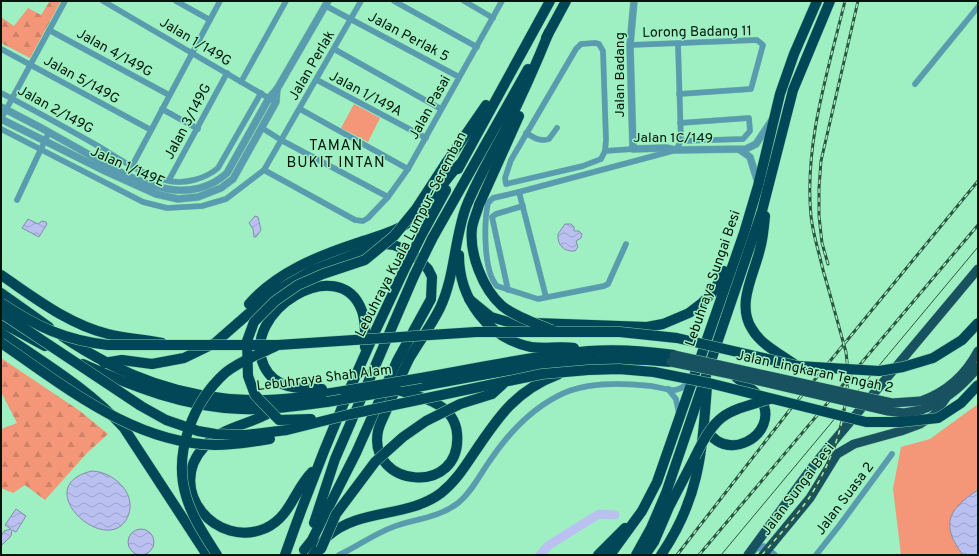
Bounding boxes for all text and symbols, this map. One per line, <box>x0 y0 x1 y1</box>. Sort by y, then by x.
street label: Jalan Perlak 5 <box>365 9 452 66</box>
street label: Jalan 1/149G <box>156 14 234 70</box>
street label: Lorong Badang 11 <box>642 23 752 42</box>
street label: Jalan 4/149G <box>73 25 155 81</box>
street label: Jalan Perlak <box>285 28 339 104</box>
street label: Jalan Badang <box>612 32 629 118</box>
street label: Jalan 5/149G <box>40 52 122 108</box>
street label: Jalan 1/149A <box>326 68 405 121</box>
street label: Jalan Pasai <box>406 73 455 143</box>
street label: Jalan 3/149G <box>161 81 215 163</box>
street label: Jalan 2/149G <box>14 82 96 138</box>
street label: Lebuhraya Kuala Lumpur–Seremban <box>352 129 471 340</box>
street label: Jalan 1C/149 <box>633 130 713 147</box>
district label: TAMAN BUKIT INTAN <box>286 137 386 173</box>
street label: Jalan 1/149E <box>88 143 167 191</box>
street label: Lebuhraya Sungai Besi <box>682 208 745 349</box>
street label: Jalan Lingkaran Tengah 2 <box>734 347 895 397</box>
street label: Lebuhraya Shah Alam <box>255 362 393 395</box>
street label: Jalan Sungai Besi <box>758 441 838 539</box>
street label: Jalan Suasa 2 <box>812 459 878 539</box>

